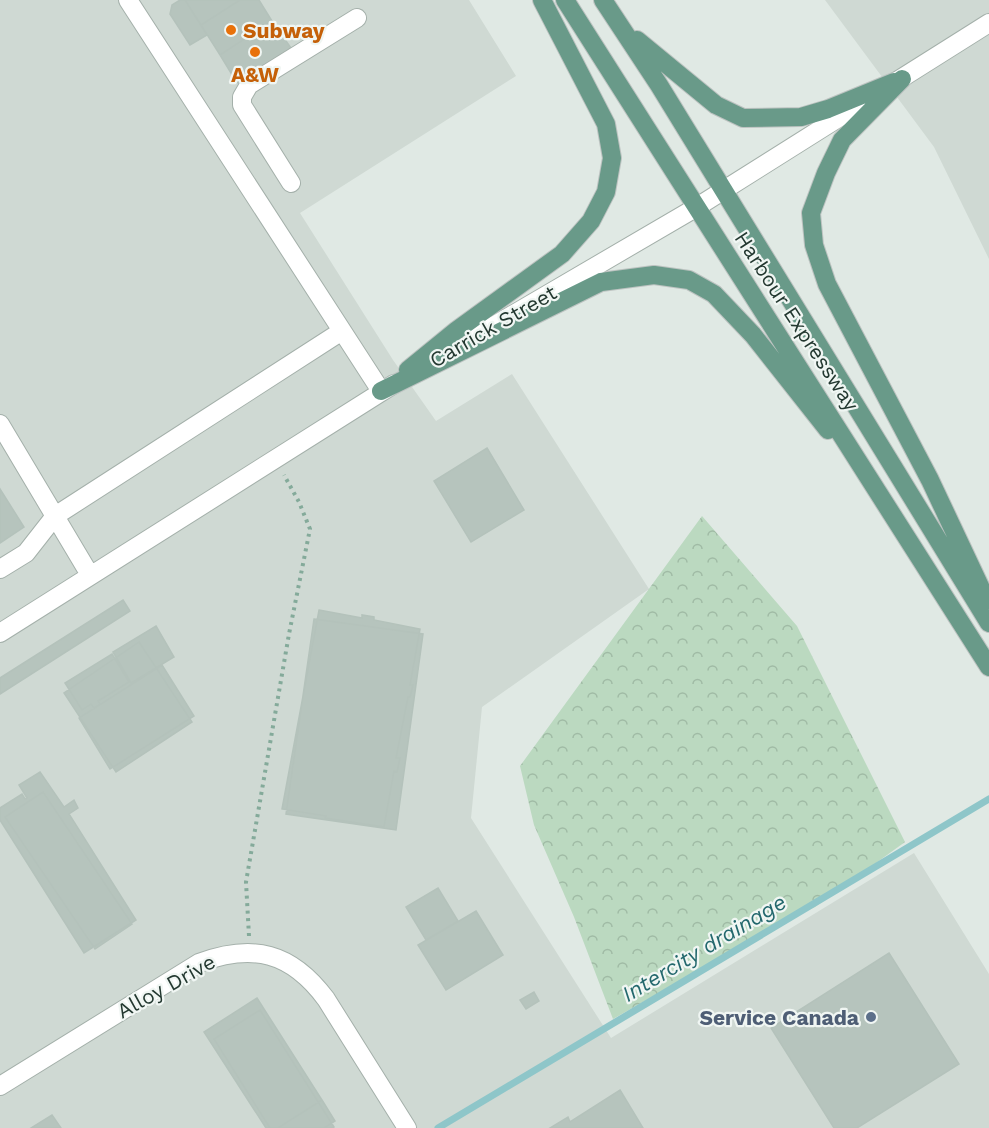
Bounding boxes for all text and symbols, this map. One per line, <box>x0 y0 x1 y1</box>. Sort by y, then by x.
place label: Subway <box>243 18 325 43</box>
marker: Subway <box>224 23 238 37</box>
marker: A&W <box>248 45 262 59</box>
place label: A&W <box>231 62 279 87</box>
street label: Harbour Expressway <box>730 227 864 415</box>
street label: Carrick Street <box>425 279 561 372</box>
water label: Intercity drainage <box>617 889 791 1007</box>
street label: Alloy Drive <box>112 949 220 1023</box>
place label: Service Canada <box>699 1005 860 1030</box>
marker: Service Canada <box>864 1010 878 1024</box>

